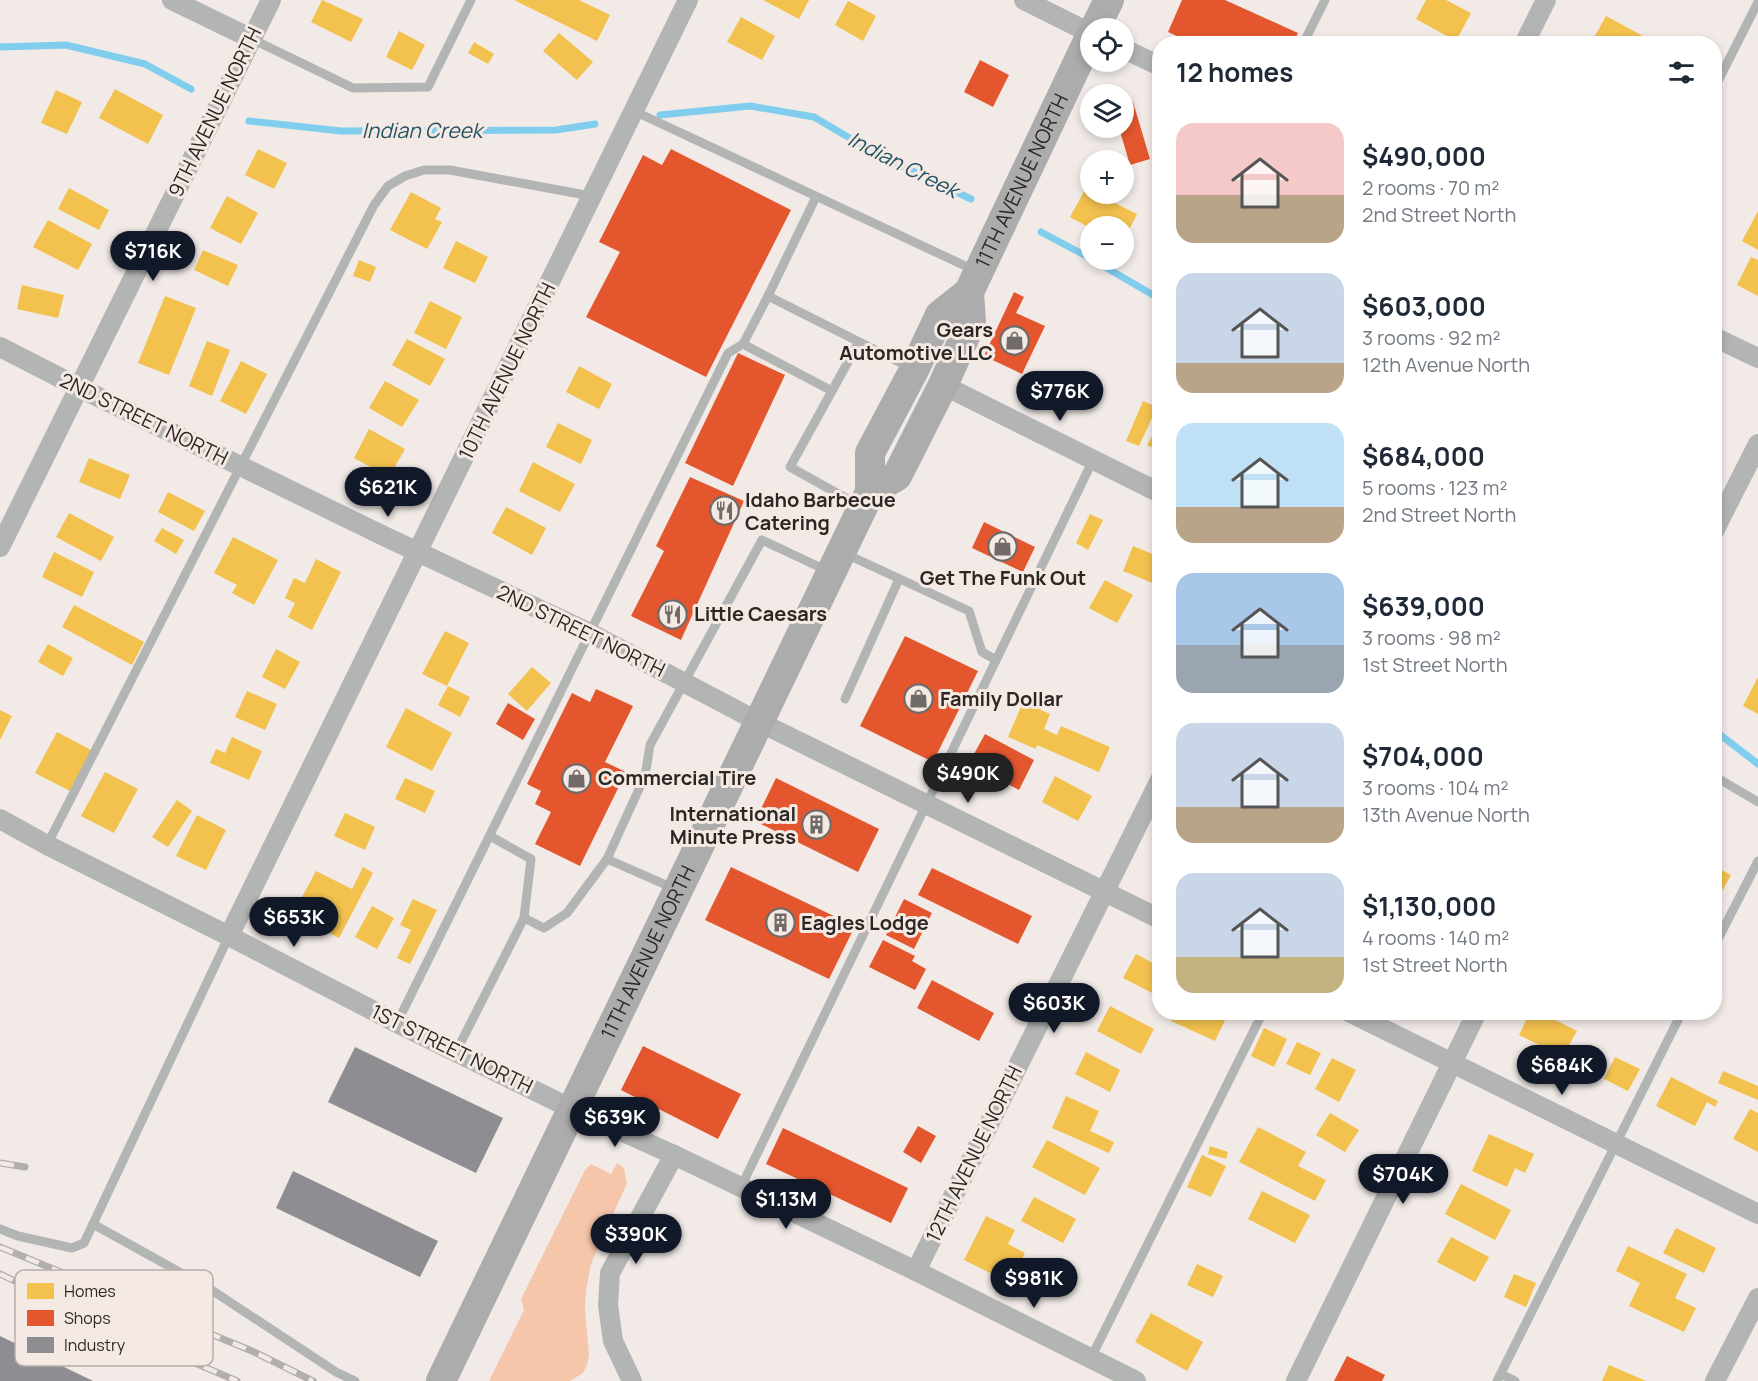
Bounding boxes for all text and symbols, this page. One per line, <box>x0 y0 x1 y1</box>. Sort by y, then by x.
map controls <box>1080 18 1134 270</box>
button: locate <box>1080 18 1134 72</box>
street label: 9TH AVENUE NORTH <box>162 22 268 201</box>
text: 12 homes <box>1176 54 1293 90</box>
icon: filters <box>1665 56 1698 89</box>
button: layers <box>1080 84 1134 138</box>
street label: 11TH AVENUE NORTH <box>968 89 1074 272</box>
water label: Indian Creek <box>362 116 485 144</box>
water label: Indian Creek <box>843 124 966 205</box>
text: $490,000 <box>1362 138 1486 174</box>
icon: home <box>1224 147 1296 219</box>
button: + <box>1080 150 1134 204</box>
text: 2 rooms · 70 m² <box>1362 174 1499 201</box>
text: 2nd Street North <box>1362 201 1516 228</box>
button: − <box>1080 216 1134 270</box>
pin: $716K <box>111 231 195 282</box>
text: $716K <box>124 237 182 264</box>
street label: 10TH AVENUE NORTH <box>452 278 561 464</box>
text: $603,000 <box>1362 288 1486 324</box>
icon: home <box>1224 297 1296 369</box>
place label: Gears Automotive LLC <box>839 316 993 366</box>
text: 3 rooms · 92 m² <box>1362 324 1501 351</box>
shop icon: Gears Automotive LLC <box>998 325 1030 357</box>
text: 12th Avenue North <box>1362 351 1530 378</box>
street label: 2ND STREET NORTH <box>56 366 233 471</box>
pin: $776K <box>1018 371 1102 422</box>
text: $776K <box>1030 377 1090 404</box>
text: $684,000 <box>1362 438 1485 474</box>
icon: home <box>1224 447 1296 519</box>
pin: $621K <box>346 467 430 518</box>
text: $621K <box>359 473 417 500</box>
text: 5 rooms · 123 m² <box>1362 474 1507 501</box>
place label: Idaho Barbecue Catering <box>745 486 896 536</box>
restaurant icon: Idaho Barbecue Catering <box>708 495 740 527</box>
text: 2nd Street North <box>1362 501 1516 528</box>
shop icon: Get The Funk Out <box>987 531 1019 563</box>
place label: Get The Funk Out <box>920 564 1086 591</box>
street label: 2ND STREET NORTH <box>493 578 670 683</box>
text: $639,000 <box>1362 588 1485 624</box>
icon: home <box>1224 597 1296 669</box>
restaurant icon: Little Caesars <box>657 598 689 630</box>
place label: Little Caesars <box>694 600 827 627</box>
text: 3 rooms · 98 m² <box>1362 624 1501 651</box>
text: 1st Street North <box>1362 651 1508 678</box>
shop icon: Family Dollar <box>903 683 935 715</box>
place label: Family Dollar <box>940 685 1063 712</box>
text: $704,000 <box>1362 738 1484 774</box>
icon: home <box>1224 747 1296 819</box>
pin: $490K <box>926 753 1010 804</box>
text: $490K <box>937 759 999 786</box>
shop icon: Commercial Tire <box>561 762 593 794</box>
place label: Commercial Tire <box>598 764 756 791</box>
text: 3 rooms · 104 m² <box>1362 774 1508 801</box>
place label: International Minute Press <box>669 800 796 850</box>
text: 13th Avenue North <box>1362 801 1530 828</box>
building icon: International Minute Press <box>801 809 833 841</box>
street label: 11TH AVENUE NORTH <box>594 861 701 1043</box>
text: $1,130,000 <box>1362 888 1496 924</box>
pin: $653K <box>252 897 336 948</box>
icon: home <box>1224 897 1296 969</box>
text: $653K <box>263 903 325 930</box>
building icon: Eagles Lodge <box>764 907 796 939</box>
place label: Eagles Lodge <box>801 909 929 936</box>
text: 4 rooms · 140 m² <box>1362 924 1509 951</box>
text: 1st Street North <box>1362 951 1508 978</box>
pin: $603K <box>1012 983 1096 1034</box>
text: $603K <box>1023 989 1085 1016</box>
street label: 1ST STREET NORTH <box>367 998 538 1099</box>
pin: $684K <box>1520 1045 1604 1096</box>
text: $684K <box>1531 1051 1593 1078</box>
street label: 12TH AVENUE NORTH <box>919 1061 1028 1246</box>
pin: $639K <box>573 1097 657 1148</box>
text: $639K <box>584 1103 646 1130</box>
pin: $704K <box>1361 1154 1445 1205</box>
text: $704K <box>1372 1160 1434 1187</box>
pin: $1.13M <box>737 1179 835 1230</box>
text: $1.13M <box>755 1185 817 1212</box>
pin: $390K <box>594 1214 678 1265</box>
text: $390K <box>605 1220 667 1247</box>
pin: $981K <box>992 1258 1076 1309</box>
text: $981K <box>1005 1264 1063 1291</box>
legend <box>15 1270 213 1366</box>
text: Homes <box>64 1280 116 1302</box>
text: Shops <box>64 1307 111 1329</box>
text: Industry <box>64 1334 126 1356</box>

